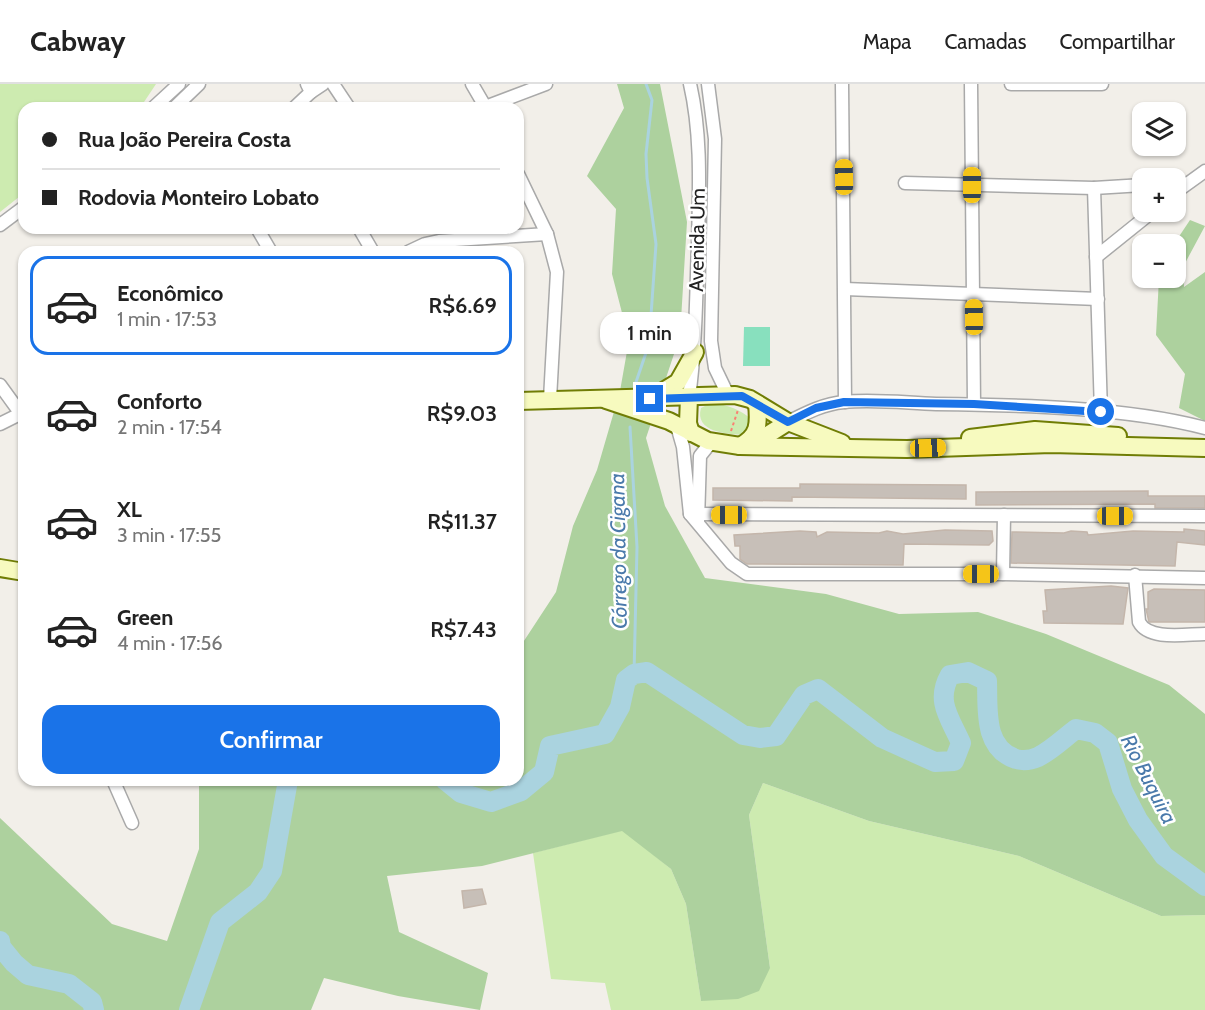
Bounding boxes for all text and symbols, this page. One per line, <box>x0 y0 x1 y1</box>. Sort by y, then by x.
text: Cabway <box>30 24 125 58</box>
text: Mapa <box>863 29 911 54</box>
text: Camadas <box>944 29 1026 54</box>
text: Compartilhar <box>1059 29 1175 54</box>
map controls <box>1132 102 1186 288</box>
button: layers <box>1132 102 1186 156</box>
text: Rua João Pereira Costa <box>78 126 291 153</box>
car <box>835 159 853 195</box>
car <box>963 167 981 203</box>
button: + <box>1132 168 1186 222</box>
text: Rodovia Monteiro Lobato <box>78 184 319 211</box>
street label: Avenida Um <box>684 188 710 292</box>
button: − <box>1132 234 1186 288</box>
icon: car <box>45 279 99 333</box>
text: Econômico <box>117 280 223 307</box>
text: R$6.69 <box>429 292 497 319</box>
car <box>965 299 983 335</box>
text: 1 min · 17:53 <box>117 307 217 331</box>
callout: 1 min <box>600 312 700 354</box>
text: 1 min <box>627 321 672 345</box>
route end <box>636 385 663 412</box>
icon: car <box>45 387 99 441</box>
text: Conforto <box>117 388 202 415</box>
route start <box>1087 398 1114 425</box>
text: R$9.03 <box>427 400 497 427</box>
text: 2 min · 17:54 <box>117 415 222 439</box>
car <box>910 438 946 458</box>
water label: Córrego da Cigana <box>604 473 632 629</box>
icon: car <box>45 495 99 549</box>
text: XL <box>117 496 142 523</box>
car <box>711 506 747 524</box>
car <box>1097 507 1133 525</box>
text: R$11.37 <box>427 508 497 535</box>
text: 3 min · 17:55 <box>117 523 221 547</box>
car <box>963 565 999 583</box>
icon: car <box>45 603 99 657</box>
text: Green <box>117 604 173 631</box>
text: R$7.43 <box>430 616 497 643</box>
text: 4 min · 17:56 <box>117 631 223 655</box>
button: Confirmar <box>42 705 500 774</box>
water label: Rio Buquira <box>1116 730 1182 828</box>

